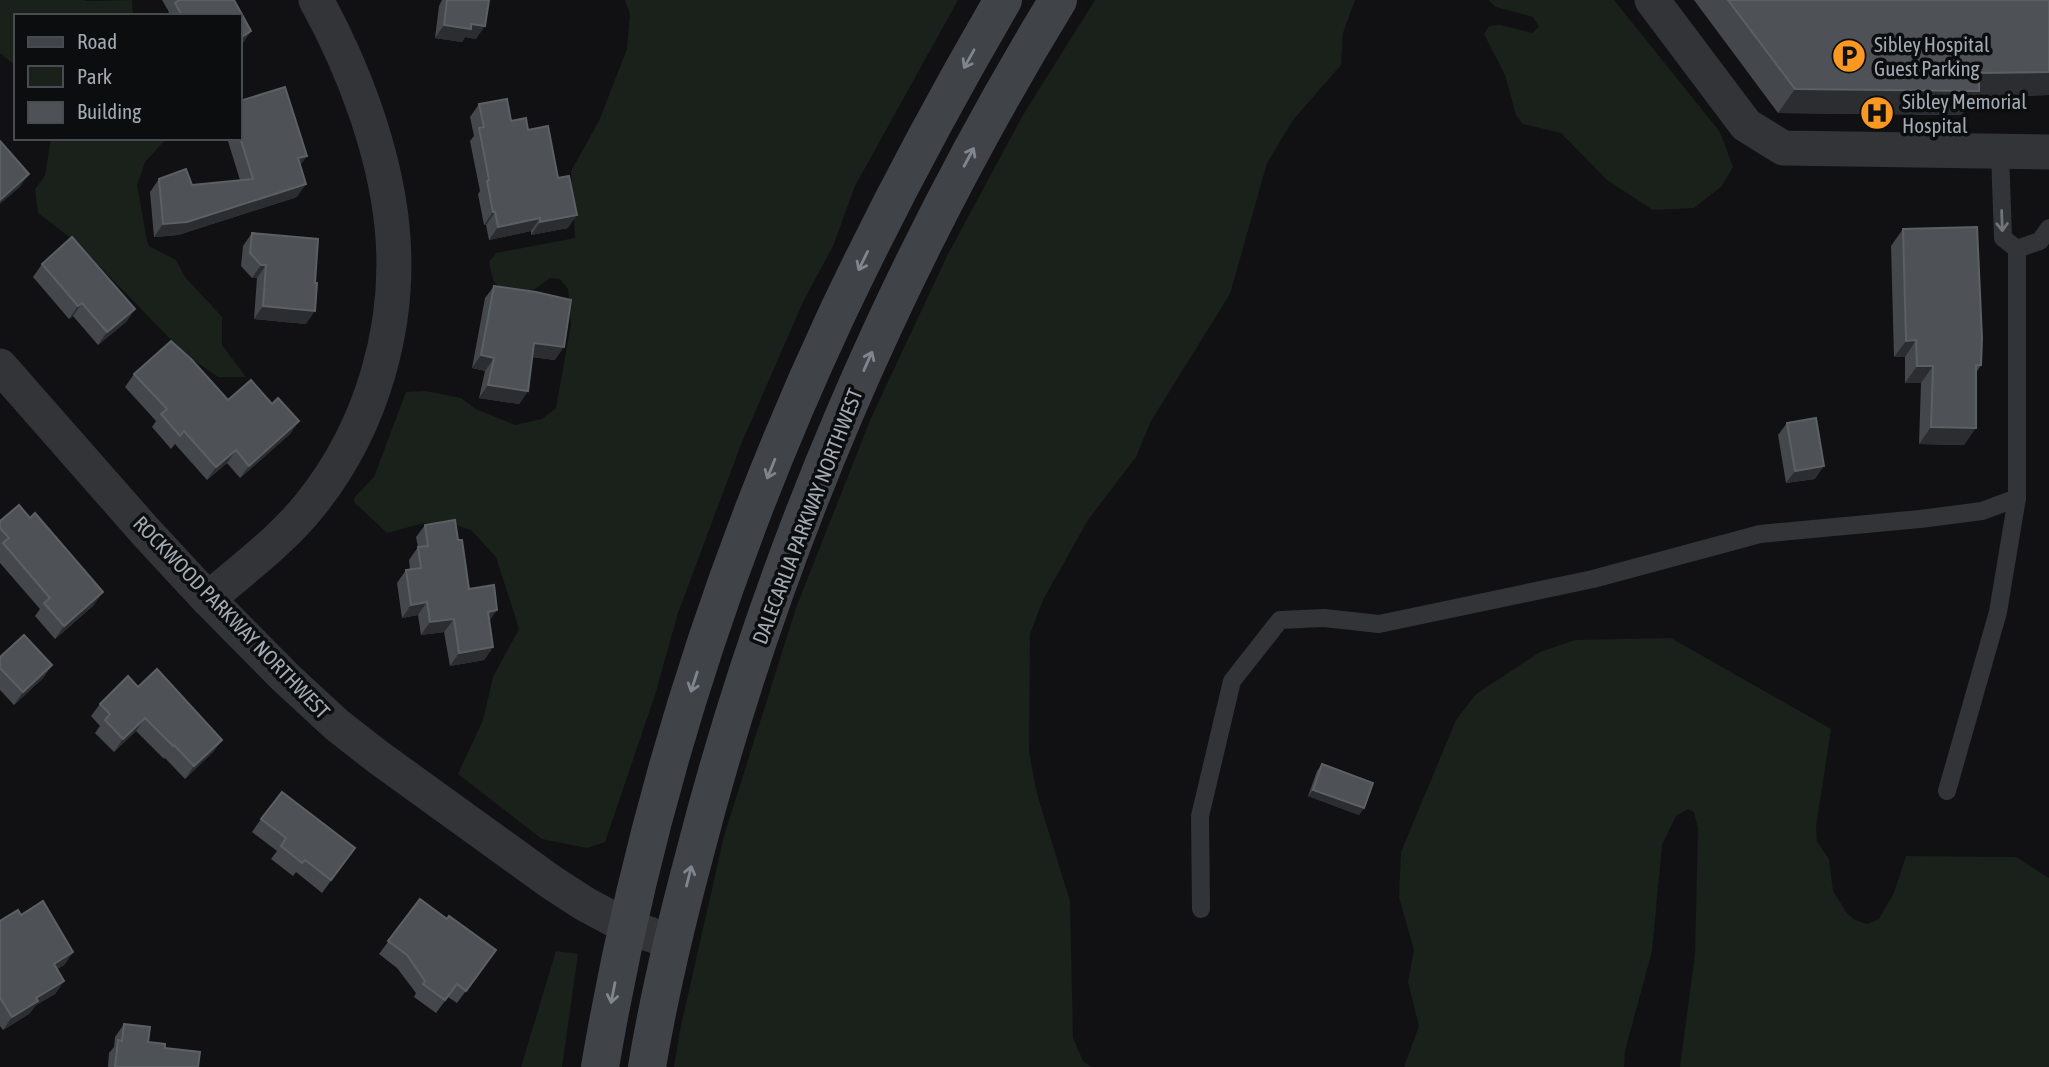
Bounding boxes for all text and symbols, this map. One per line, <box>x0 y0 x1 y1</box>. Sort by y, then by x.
legend <box>14 14 242 140</box>
text: Road <box>77 29 117 53</box>
place label: Sibley Hospital Guest Parking <box>1874 32 1990 80</box>
parking icon: Sibley Hospital Guest Parking <box>1830 37 1868 75</box>
one-way arrow <box>962 49 976 69</box>
text: Park <box>77 64 112 88</box>
place label: Sibley Memorial Hospital <box>1902 89 2027 137</box>
hospital icon: Sibley Memorial Hospital <box>1858 94 1896 132</box>
text: Building <box>77 99 141 123</box>
one-way arrow <box>962 148 976 168</box>
one-way arrow <box>1996 209 2009 232</box>
one-way arrow <box>856 250 869 271</box>
one-way arrow <box>862 351 875 372</box>
street label: DALECARLIA PARKWAY NORTHWEST <box>747 385 867 647</box>
one-way arrow <box>764 457 777 479</box>
street label: ROCKWOOD PARKWAY NORTHWEST <box>129 511 335 723</box>
one-way arrow <box>686 671 699 693</box>
one-way arrow <box>683 865 696 887</box>
one-way arrow <box>606 981 620 1004</box>

